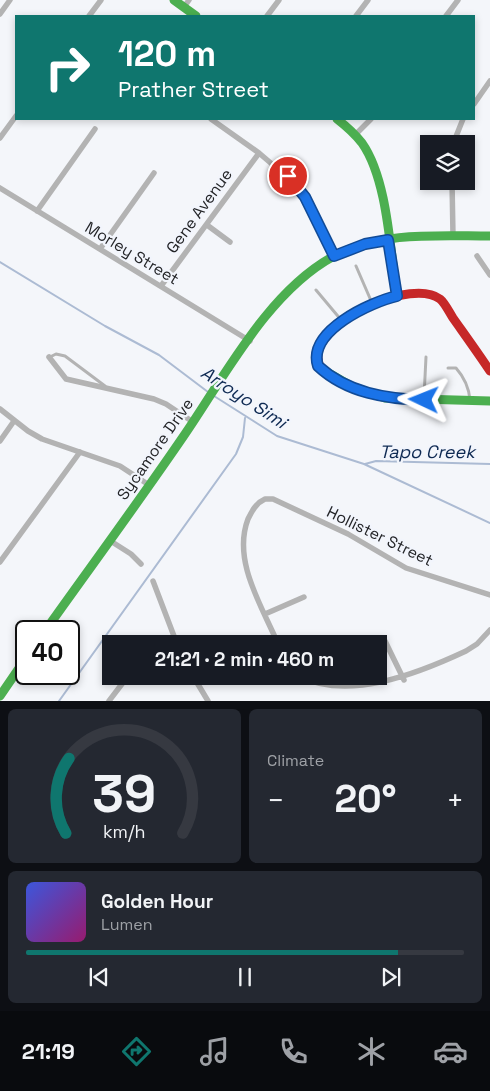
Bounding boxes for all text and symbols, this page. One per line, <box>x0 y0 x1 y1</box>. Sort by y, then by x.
text: 120 m <box>118 32 216 76</box>
icon: right <box>35 35 100 100</box>
text: Prather Street <box>118 75 269 103</box>
map controls <box>420 135 475 190</box>
button: layers <box>420 135 475 190</box>
pin <box>267 155 309 197</box>
icon: arrive <box>274 162 302 190</box>
street label: Gene Avenue <box>161 164 237 258</box>
street label: Morley Street <box>81 217 183 289</box>
water label: Arroyo Simi <box>197 361 293 435</box>
position arrow <box>397 373 449 425</box>
street label: Sycamore Drive <box>112 394 198 504</box>
water label: Tapo Creek <box>379 440 477 463</box>
street label: Hollister Street <box>323 501 437 571</box>
speed limit sign: 40 <box>15 620 80 685</box>
text: 21:21 · 2 min · 460 m <box>155 647 334 672</box>
text: Climate <box>267 750 324 771</box>
text: 39 <box>93 761 156 827</box>
text: 20° <box>334 775 397 823</box>
text: − <box>267 782 284 818</box>
text: + <box>447 782 464 818</box>
text: km/h <box>103 820 146 843</box>
text: Golden Hour <box>101 889 213 914</box>
text: Lumen <box>101 914 153 935</box>
icon: previous <box>85 963 113 991</box>
icon: pause <box>231 963 259 991</box>
icon: next <box>377 963 405 991</box>
icon: directions <box>119 1034 154 1069</box>
icon: music <box>197 1034 232 1069</box>
icon: phone <box>276 1034 311 1069</box>
icon: climate <box>354 1034 389 1069</box>
icon: car <box>433 1034 468 1069</box>
text: 21:19 <box>22 1037 75 1065</box>

